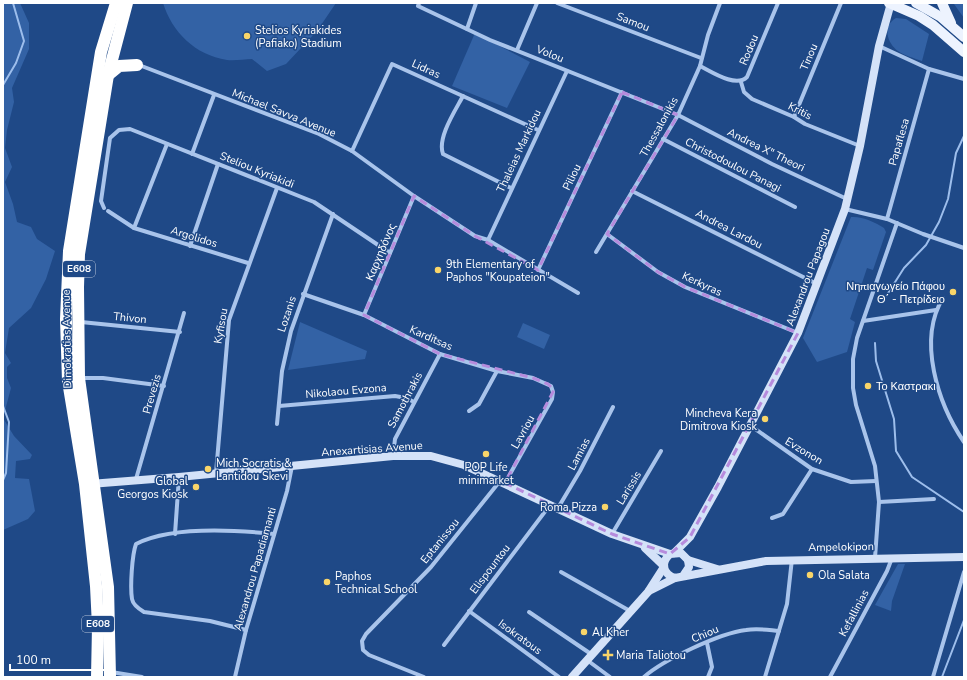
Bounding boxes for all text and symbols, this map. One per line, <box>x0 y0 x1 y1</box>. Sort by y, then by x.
street label: Samou <box>614 9 652 35</box>
place label: Stelios Kyriakides (Pafiako) Stadium <box>255 23 342 51</box>
marker: Stelios Kyriakides (Pafiako) Stadium <box>242 31 252 41</box>
street label: Rodou <box>736 32 762 68</box>
street label: Volou <box>533 41 566 66</box>
street label: Tinou <box>797 41 821 73</box>
street label: Lidras <box>409 56 443 82</box>
street label: Michael Savva Avenue <box>230 85 338 141</box>
street label: Thessalonikis <box>636 94 682 160</box>
street label: Kritis <box>785 99 815 123</box>
street label: Thaleias Markidou <box>493 107 545 195</box>
street label: Papaflesa <box>885 116 913 167</box>
street label: Andrea X" Theori <box>725 125 807 175</box>
street label: Christodoulou Panagi <box>682 134 784 196</box>
street label: Steliou Kyriakidi <box>218 148 296 192</box>
street label: Piliou <box>559 161 585 193</box>
street label: Andrea Lardou <box>693 206 765 252</box>
street label: Καρχηδόνος <box>362 221 400 283</box>
street label: Argolidos <box>169 223 219 251</box>
street label: Alexandrou Papagou <box>782 226 834 328</box>
place label: 9th Elementary of Paphos "Koupateion" <box>446 257 550 285</box>
road number: E608 <box>63 261 95 277</box>
marker: 9th Elementary of Paphos "Koupateion" <box>433 265 443 275</box>
street label: Kerkyras <box>680 268 724 300</box>
place label: Νηπιαγωγείο Πάφου Θ΄ - Πετρίδειο <box>846 279 945 307</box>
marker: Νηπιαγωγείο Πάφου Θ΄ - Πετρίδειο <box>948 287 958 297</box>
street label: Dimokratias Avenue <box>59 289 75 389</box>
street label: Lozanis <box>274 294 300 334</box>
street label: Kyfisou <box>210 307 232 345</box>
street label: Thivon <box>113 309 147 327</box>
street label: Karditsas <box>407 322 455 354</box>
street label: Samothrakis <box>384 369 426 431</box>
street label: Prevezis <box>139 372 165 416</box>
place label: Το Καστρακι <box>876 379 936 394</box>
street label: Nikolaou Evzona <box>305 380 387 402</box>
marker: Το Καστρακι <box>863 381 873 391</box>
place label: Mincheva Kera Dimitrova Kiosk <box>680 406 757 434</box>
street label: Lavriou <box>508 413 538 451</box>
marker: Mincheva Kera Dimitrova Kiosk <box>760 414 770 424</box>
street label: Evzonon <box>782 434 826 468</box>
street label: Lamias <box>564 435 594 473</box>
street label: Anexartisias Avenue <box>321 438 423 460</box>
marker: POP Life minimarket <box>481 449 491 459</box>
place label: Mich.Socratis & Lantidou Skevi <box>216 456 292 484</box>
place label: POP Life minimarket <box>458 460 514 488</box>
marker: Mich.Socratis & Lantidou Skevi <box>203 464 213 474</box>
street label: Larissis <box>613 468 645 508</box>
place label: Global Georgos Kiosk <box>117 474 189 502</box>
marker: Global Georgos Kiosk <box>191 482 201 492</box>
place label: Roma Pizza <box>540 500 597 515</box>
marker: Roma Pizza <box>600 502 610 512</box>
street label: Alexandrou Papadiamanti <box>230 506 280 632</box>
street label: Eptanissou <box>417 515 463 567</box>
street label: Ampelokipon <box>808 539 874 555</box>
street label: Elispountou <box>466 541 514 597</box>
place label: Ola Salata <box>818 568 870 583</box>
place label: Paphos Technical School <box>335 569 418 597</box>
marker: Ola Salata <box>805 570 815 580</box>
marker: Paphos Technical School <box>322 577 332 587</box>
street label: Kefallinias <box>835 587 873 639</box>
road number: E608 <box>82 616 114 632</box>
street label: Isokratous <box>495 616 545 658</box>
street label: Chiou <box>689 622 721 646</box>
place label: Al Kher <box>592 625 629 640</box>
marker: Al Kher <box>579 627 589 637</box>
scale bar <box>10 646 113 672</box>
place label: Maria Taliotou <box>616 648 686 663</box>
marker: Maria Taliotou <box>603 650 613 660</box>
text: 100 m <box>16 652 51 668</box>

